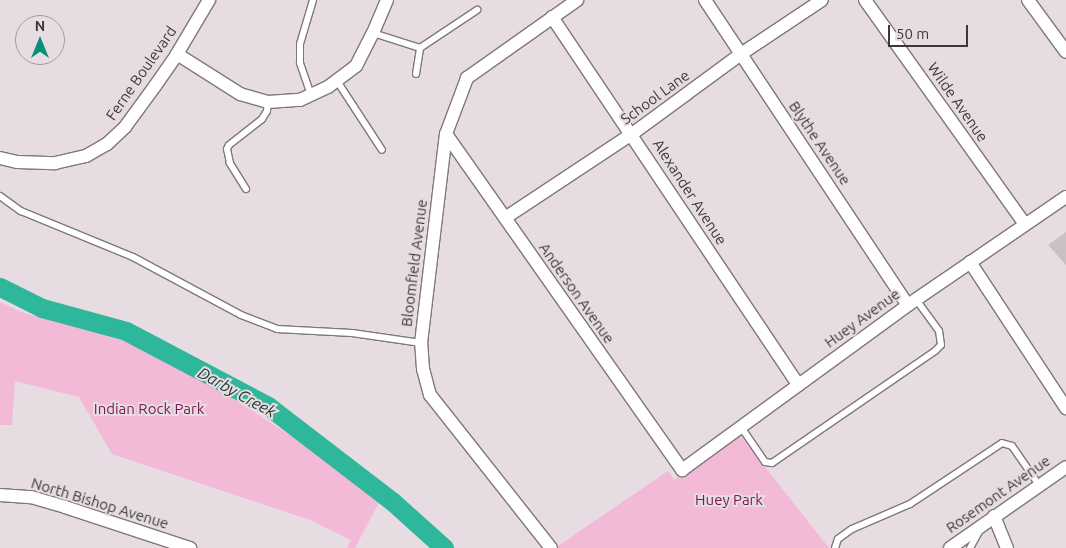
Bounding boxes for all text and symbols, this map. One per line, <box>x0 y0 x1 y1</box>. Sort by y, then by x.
north arrow <box>15 15 65 65</box>
scale bar <box>891 15 971 47</box>
text: N <box>35 18 45 34</box>
street label: Ferne Boulevard <box>102 23 180 123</box>
text: 50 m <box>896 25 929 42</box>
street label: Wilde Avenue <box>924 59 992 145</box>
street label: School Lane <box>617 66 693 128</box>
street label: Blythe Avenue <box>785 98 855 188</box>
street label: Alexander Avenue <box>649 136 731 248</box>
street label: Bloomfield Avenue <box>397 198 431 328</box>
street label: Anderson Avenue <box>536 239 618 347</box>
street label: Huey Avenue <box>821 285 903 351</box>
water label: Darby Creek <box>195 363 279 421</box>
park label: Indian Rock Park <box>94 400 204 418</box>
street label: Rosemont Avenue <box>942 451 1054 537</box>
street label: North Bishop Avenue <box>29 474 171 532</box>
park label: Huey Park <box>695 491 763 509</box>

